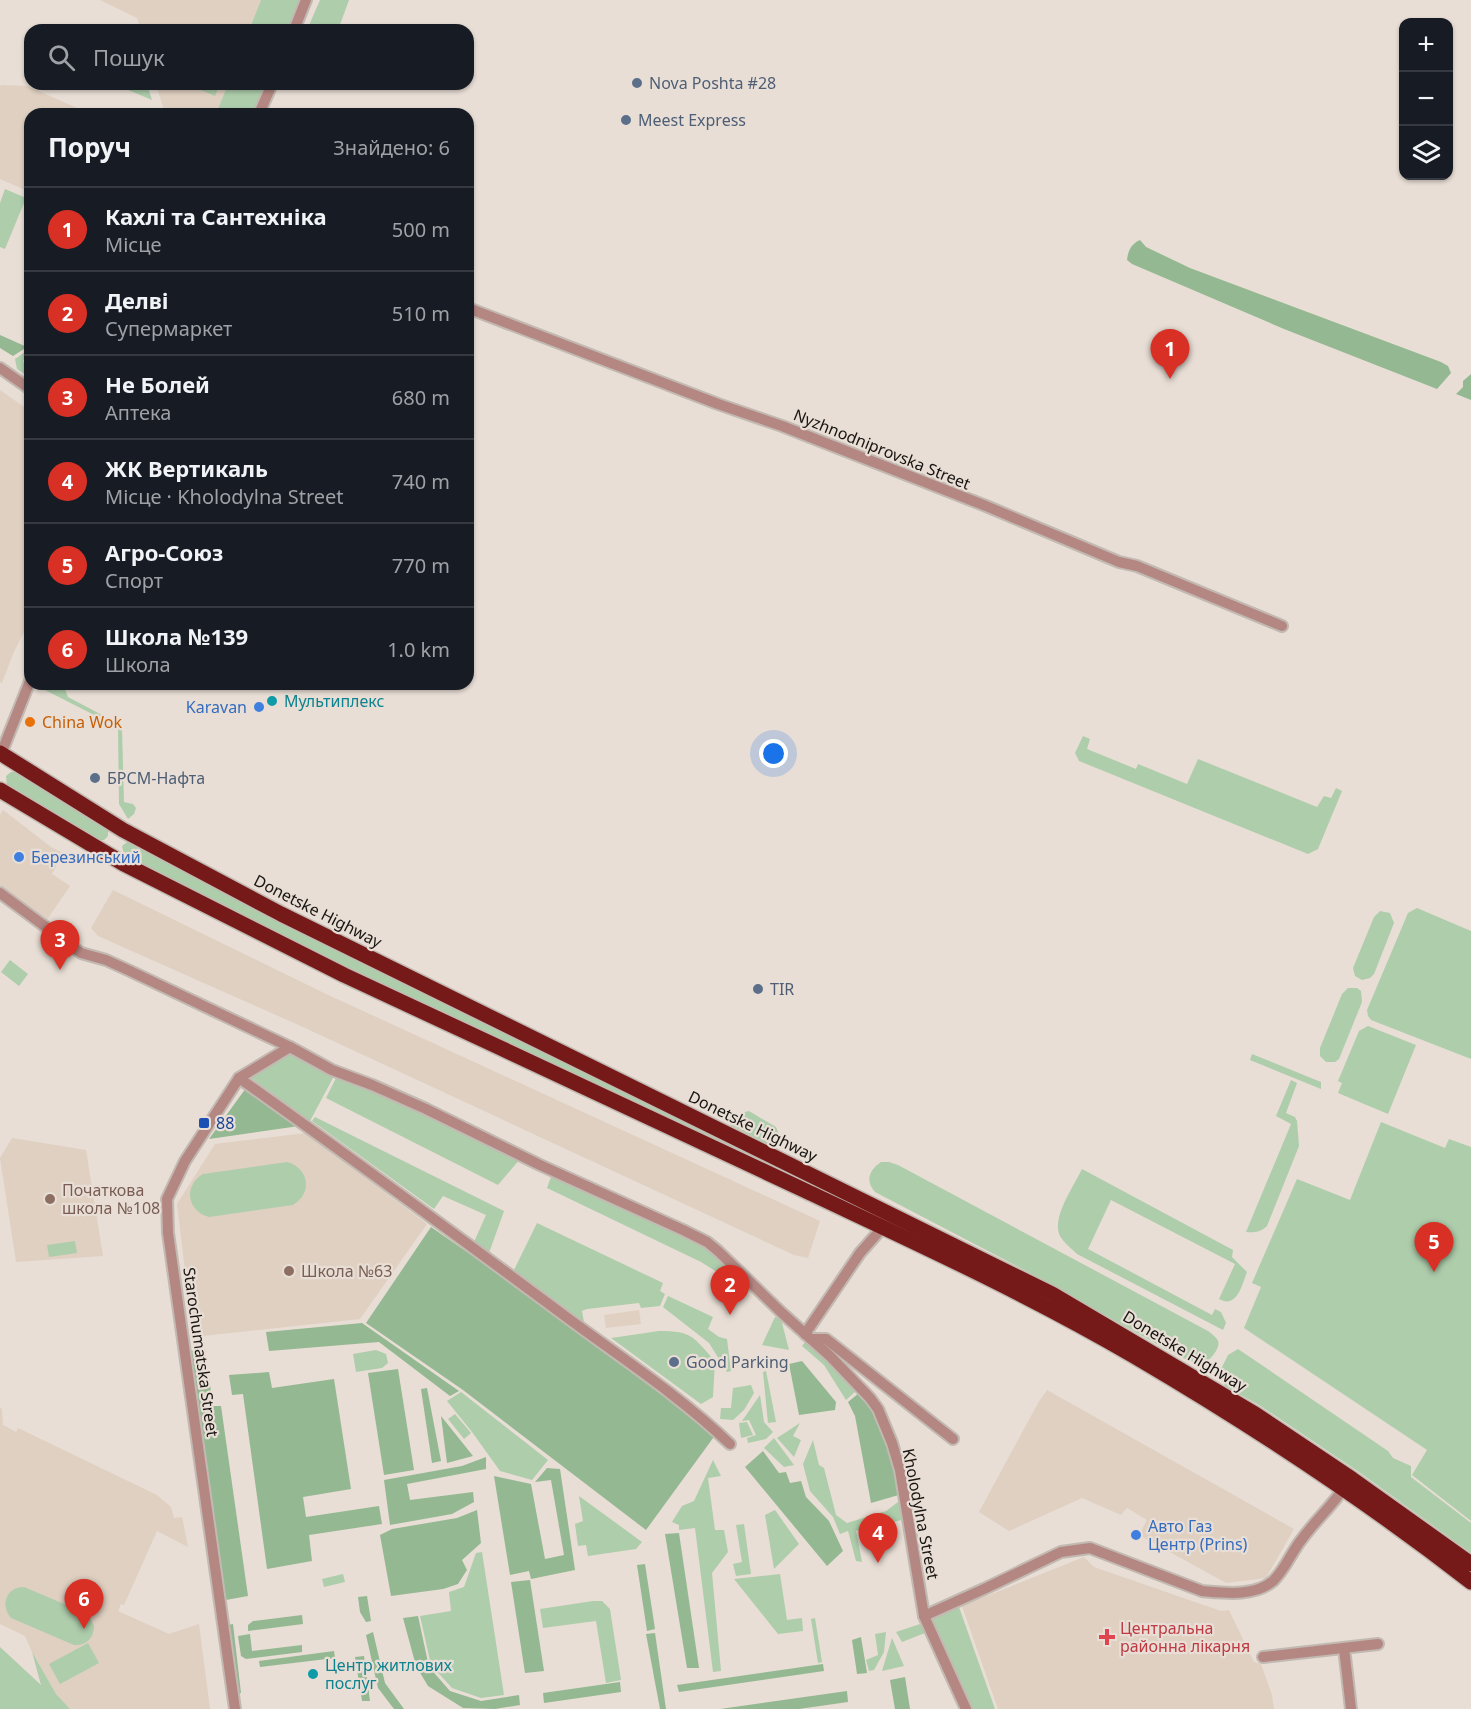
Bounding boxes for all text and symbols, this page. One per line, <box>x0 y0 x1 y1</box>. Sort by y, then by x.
map controls <box>1399 18 1453 180</box>
button: + <box>1399 18 1453 72</box>
search box <box>24 24 474 90</box>
icon: search <box>45 41 78 74</box>
text: Пошук <box>93 42 165 72</box>
place label: Nova Poshta #28 <box>649 72 776 94</box>
button: − <box>1399 72 1453 126</box>
marker: Nova Poshta #28 <box>630 76 644 90</box>
place label: Meest Express <box>638 109 746 131</box>
marker: Meest Express <box>619 113 633 127</box>
button: layers <box>1399 126 1453 180</box>
text: Поруч <box>48 129 131 165</box>
text: Знайдено: 6 <box>333 134 450 161</box>
text: Кахлі та Сантехніка <box>105 201 327 231</box>
text: 1 <box>62 216 73 243</box>
text: 500 m <box>392 216 450 243</box>
text: Місце <box>105 231 161 258</box>
text: Делві <box>105 285 169 315</box>
text: 2 <box>62 300 73 327</box>
text: 510 m <box>392 300 450 327</box>
text: Супермаркет <box>105 315 232 342</box>
pin: 1 <box>1150 330 1190 379</box>
text: Не Болей <box>105 369 210 399</box>
text: 3 <box>62 384 73 411</box>
text: 680 m <box>392 384 450 411</box>
text: Аптека <box>105 399 171 426</box>
street label: Nyzhnodniprovska Street <box>790 403 974 495</box>
text: ЖК Вертикаль <box>105 453 268 483</box>
text: 4 <box>62 468 73 495</box>
text: 740 m <box>392 468 450 495</box>
text: Місце · Kholodylna Street <box>105 483 344 510</box>
text: Агро-Союз <box>105 537 223 567</box>
text: 5 <box>62 552 73 579</box>
text: 770 m <box>392 552 450 579</box>
text: Спорт <box>105 567 163 594</box>
text: Школа №139 <box>105 621 248 651</box>
text: 6 <box>62 636 73 663</box>
text: 1.0 km <box>387 636 450 663</box>
text: Школа <box>105 651 171 678</box>
place label: Мультиплекс <box>284 690 384 712</box>
marker: Мультиплекс <box>265 694 279 708</box>
place label: Karavan <box>186 696 247 718</box>
marker: Karavan <box>252 700 266 714</box>
place label: China Wok <box>42 711 122 733</box>
marker: China Wok <box>23 715 37 729</box>
your location <box>759 739 788 768</box>
place label: БРСМ-Нафта <box>107 767 205 789</box>
marker: БРСМ-Нафта <box>88 771 102 785</box>
place label: Березинський <box>31 846 141 868</box>
marker: Березинський <box>12 850 26 864</box>
street label: Donetske Highway <box>250 869 386 953</box>
pin: 3 <box>40 920 80 970</box>
place label: TIR <box>770 978 794 1000</box>
marker: TIR <box>751 982 765 996</box>
street label: Donetske Highway <box>685 1085 822 1167</box>
place label: 88 <box>216 1112 234 1134</box>
marker: 88 <box>197 1116 211 1130</box>
place label: Початкова школа №108 <box>62 1179 160 1219</box>
marker: Початкова школа №108 <box>43 1192 57 1206</box>
pin: 5 <box>1414 1222 1454 1272</box>
place label: Школа №63 <box>301 1260 392 1282</box>
marker: Школа №63 <box>282 1264 296 1278</box>
street label: Starochumatska Street <box>178 1266 224 1438</box>
pin: 2 <box>710 1266 750 1315</box>
street label: Donetske Highway <box>1119 1305 1252 1397</box>
place label: Good Parking <box>686 1351 789 1373</box>
marker: Good Parking <box>667 1355 681 1369</box>
street label: Kholodylna Street <box>898 1447 945 1582</box>
pin: 4 <box>858 1514 898 1563</box>
place label: Авто Газ Центр (Prins) <box>1148 1515 1248 1555</box>
marker: Авто Газ Центр (Prins) <box>1129 1528 1143 1542</box>
pin: 6 <box>64 1580 104 1629</box>
place label: Центральна районна лікарня <box>1120 1617 1250 1657</box>
marker: Центральна районна лікарня <box>1098 1628 1116 1646</box>
place label: Центр житлових послуг <box>325 1654 453 1694</box>
marker: Центр житлових послуг <box>306 1667 320 1681</box>

